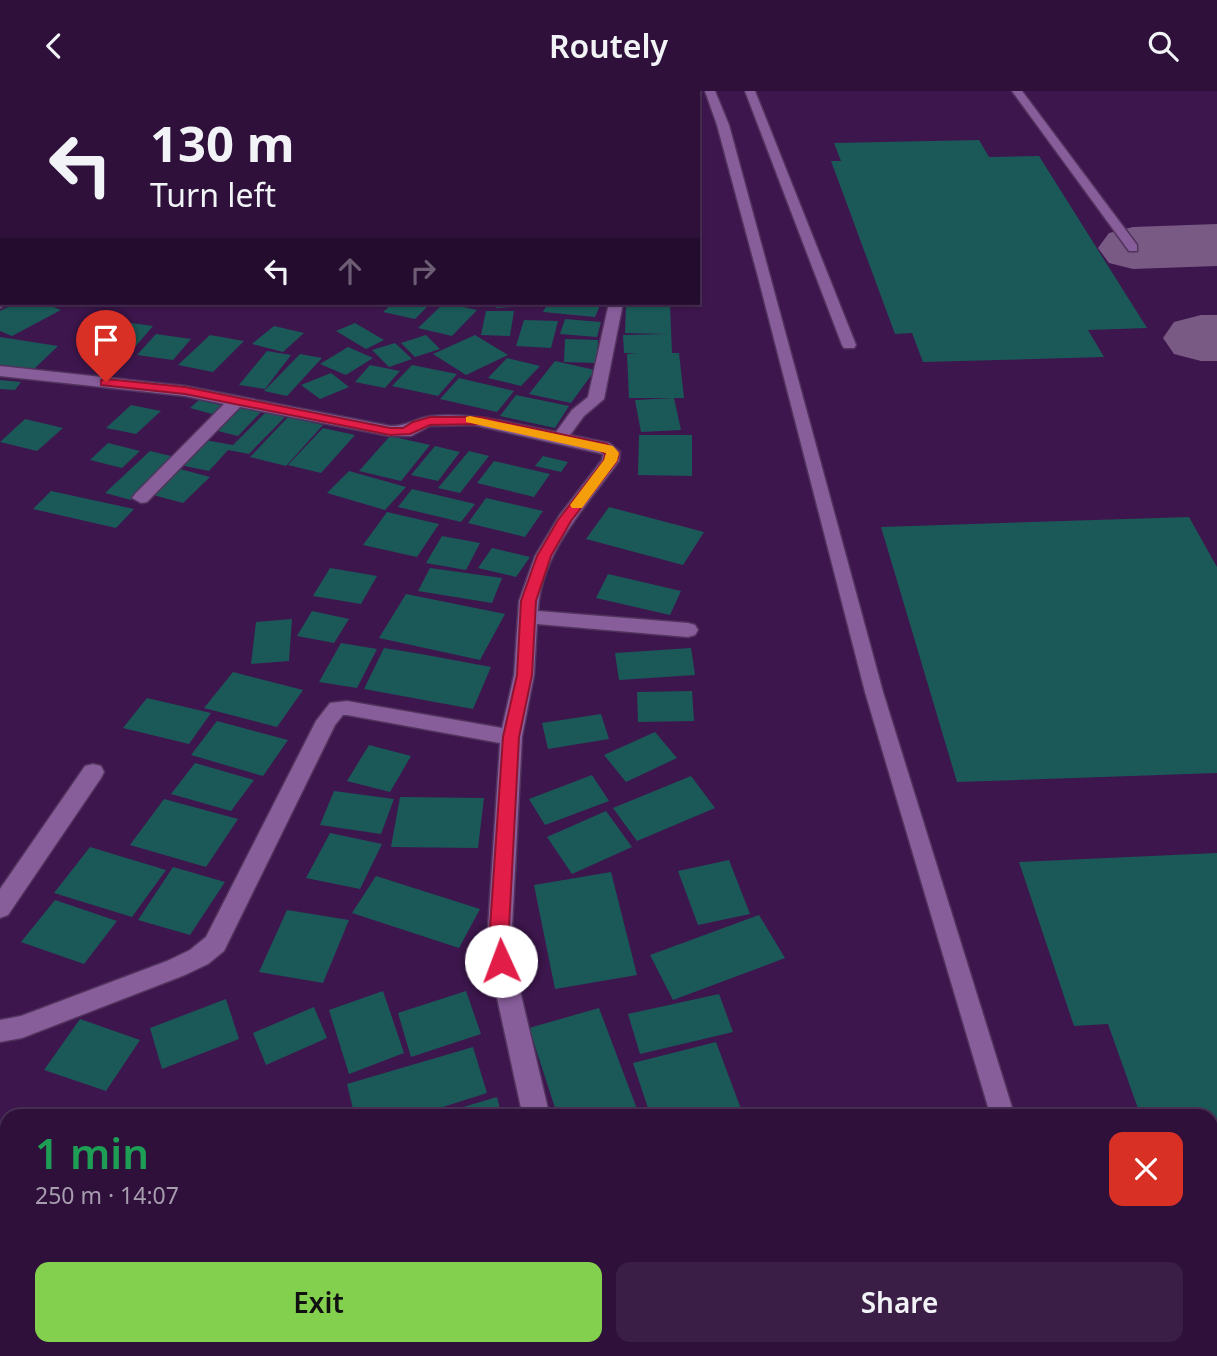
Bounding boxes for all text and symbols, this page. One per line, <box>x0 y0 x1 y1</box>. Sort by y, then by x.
text: Routely <box>549 24 668 67</box>
icon: back <box>35 27 73 65</box>
icon: search <box>1144 27 1182 65</box>
text: 130 m <box>150 110 295 176</box>
icon: left <box>35 119 126 210</box>
text: Turn left <box>150 173 276 216</box>
icon: left <box>258 252 296 290</box>
icon: ahead <box>331 252 369 290</box>
icon: right <box>404 252 442 290</box>
pin <box>76 310 136 382</box>
icon: arrive <box>87 321 125 359</box>
position arrow <box>464 924 538 998</box>
text: 1 min <box>35 1124 149 1181</box>
button: close <box>1109 1132 1183 1206</box>
text: 250 m · 14:07 <box>35 1179 179 1211</box>
button: Exit <box>35 1262 602 1342</box>
button: Share <box>616 1262 1183 1342</box>

